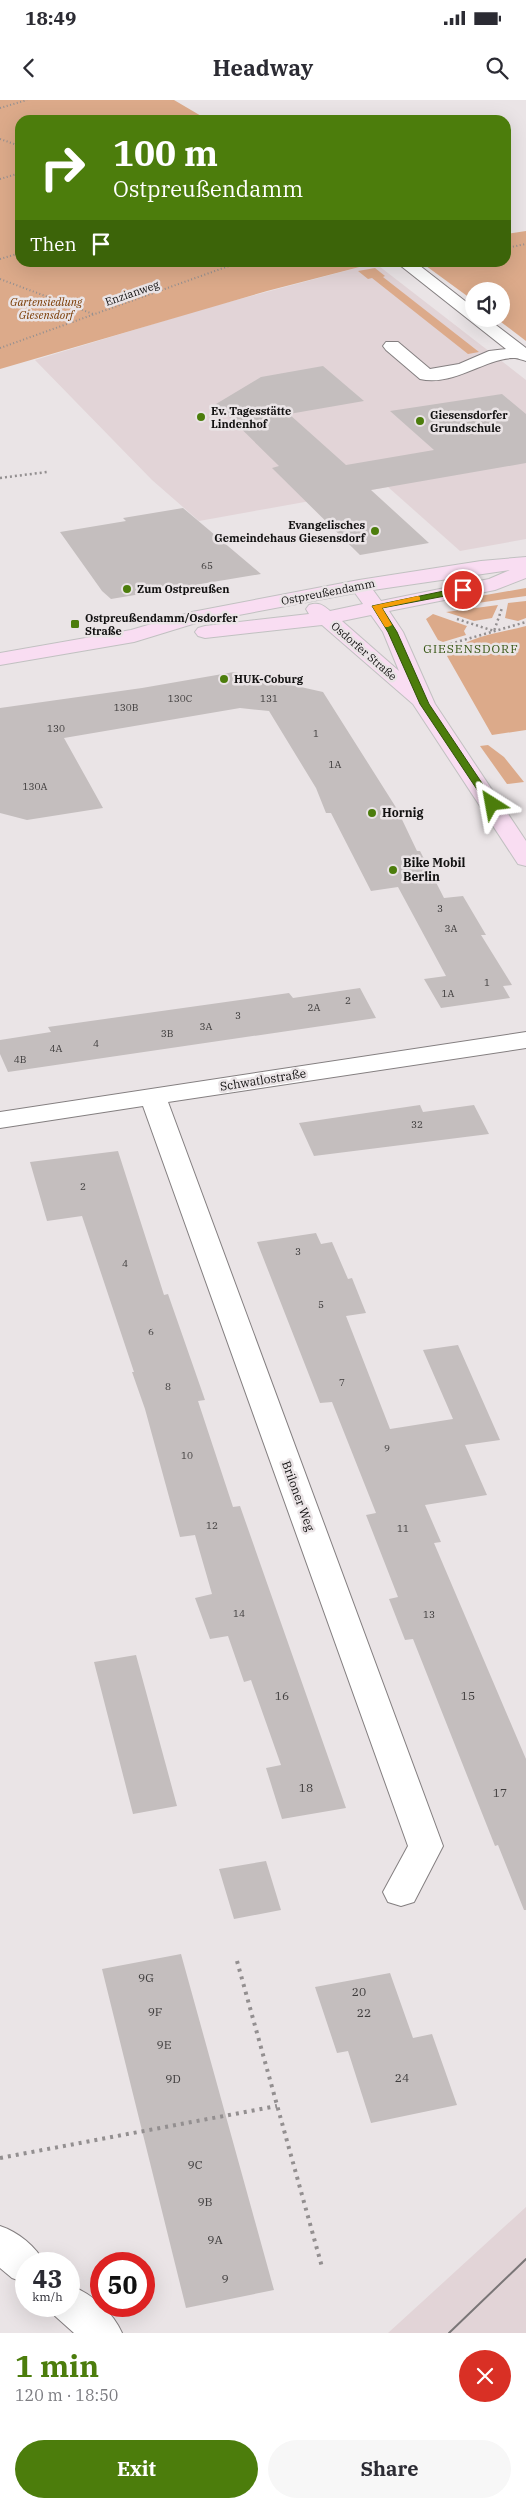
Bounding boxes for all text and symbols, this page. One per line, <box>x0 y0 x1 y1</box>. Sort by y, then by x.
text: 18:49 <box>25 6 76 30</box>
text: Headway <box>213 53 313 82</box>
icon: back <box>15 54 43 82</box>
icon: search <box>483 54 511 82</box>
text: 100 m <box>113 130 218 176</box>
icon: right <box>30 135 95 200</box>
text: Ostpreußendamm <box>113 174 303 203</box>
icon: arrive <box>87 230 115 258</box>
text: Then <box>30 232 77 256</box>
street label: Enzianweg <box>103 277 161 309</box>
map controls <box>465 282 510 327</box>
button: sound <box>465 282 510 327</box>
park label: Gartensiedlung Giesensdorf <box>10 295 83 322</box>
place label: Ev. Tagesstätte Lindenhof <box>211 404 291 431</box>
place label: Giesensdorfer Grundschule <box>430 408 508 435</box>
marker: Ev. Tagesstätte Lindenhof <box>195 411 207 423</box>
marker: Giesensdorfer Grundschule <box>414 415 426 427</box>
place label: Evangelisches Gemeindehaus Giesensdorf <box>214 518 366 545</box>
marker: Evangelisches Gemeindehaus Giesensdorf <box>369 525 381 537</box>
house number: 65 <box>201 559 213 572</box>
pin <box>442 569 484 611</box>
street label: Ostpreußendamm <box>280 576 377 608</box>
icon: arrive <box>449 576 477 604</box>
place label: Zum Ostpreußen <box>137 582 230 596</box>
marker: Zum Ostpreußen <box>121 583 133 595</box>
place label: Ostpreußendamm/Osdorfer Straße <box>85 611 238 638</box>
marker: Ostpreußendamm/Osdorfer Straße <box>69 618 81 630</box>
street label: Osdorfer Straße <box>328 619 400 683</box>
district label: GIESENSDORF <box>423 641 519 656</box>
place label: HUK-Coburg <box>234 672 304 686</box>
marker: HUK-Coburg <box>218 673 230 685</box>
house number: 130C <box>168 692 192 705</box>
house number: 131 <box>260 692 278 705</box>
house number: 130B <box>114 701 139 714</box>
house number: 130 <box>47 722 65 735</box>
house number: 1 <box>313 727 319 740</box>
house number: 1A <box>329 758 342 771</box>
position arrow <box>465 777 517 829</box>
house number: 130A <box>23 780 48 793</box>
place label: Hornig <box>382 805 424 820</box>
marker: Hornig <box>366 807 378 819</box>
place label: Bike Mobil Berlin <box>403 855 466 884</box>
marker: Bike Mobil Berlin <box>387 864 399 876</box>
house number: 3 <box>437 902 443 915</box>
house number: 3A <box>445 922 458 935</box>
house number: 1 <box>484 976 490 989</box>
house number: 1A <box>442 987 455 1000</box>
house number: 2 <box>345 994 351 1007</box>
house number: 2A <box>308 1001 321 1014</box>
house number: 3 <box>235 1009 241 1022</box>
house number: 3A <box>200 1020 213 1033</box>
house number: 3B <box>161 1027 174 1040</box>
house number: 4 <box>93 1037 99 1050</box>
house number: 4A <box>50 1042 63 1055</box>
house number: 4B <box>14 1053 27 1066</box>
street label: Schwatlostraße <box>219 1065 307 1094</box>
house number: 32 <box>411 1118 423 1131</box>
house number: 2 <box>80 1180 86 1193</box>
house number: 3 <box>295 1245 301 1258</box>
house number: 4 <box>122 1257 128 1270</box>
house number: 5 <box>318 1298 324 1311</box>
house number: 6 <box>148 1325 154 1338</box>
house number: 7 <box>339 1376 345 1389</box>
house number: 8 <box>165 1380 171 1393</box>
house number: 9 <box>384 1442 390 1455</box>
house number: 10 <box>181 1449 193 1462</box>
street label: Briloner Weg <box>279 1459 318 1533</box>
house number: 12 <box>206 1519 218 1532</box>
house number: 11 <box>397 1522 409 1535</box>
house number: 14 <box>233 1607 245 1620</box>
house number: 13 <box>423 1608 435 1621</box>
house number: 16 <box>275 1688 289 1703</box>
house number: 15 <box>461 1688 475 1703</box>
house number: 18 <box>299 1780 313 1795</box>
house number: 17 <box>493 1785 507 1800</box>
house number: 9G <box>138 1970 154 1985</box>
house number: 20 <box>352 1984 366 1999</box>
house number: 9F <box>148 2004 162 2019</box>
house number: 22 <box>357 2005 371 2020</box>
house number: 9E <box>157 2037 171 2052</box>
house number: 24 <box>395 2070 409 2085</box>
house number: 9D <box>165 2071 181 2086</box>
house number: 9C <box>188 2157 203 2172</box>
house number: 9B <box>197 2194 213 2209</box>
house number: 9A <box>207 2232 223 2247</box>
speed limit sign: 50 <box>90 2252 155 2317</box>
text: 43 <box>32 2262 63 2295</box>
house number: 9 <box>221 2271 229 2286</box>
text: km/h <box>32 2289 63 2304</box>
text: 1 min <box>15 2346 99 2385</box>
button: close <box>459 2350 511 2402</box>
text: 120 m · 18:50 <box>15 2385 118 2405</box>
button: Exit <box>15 2440 258 2498</box>
button: Share <box>268 2440 511 2498</box>

